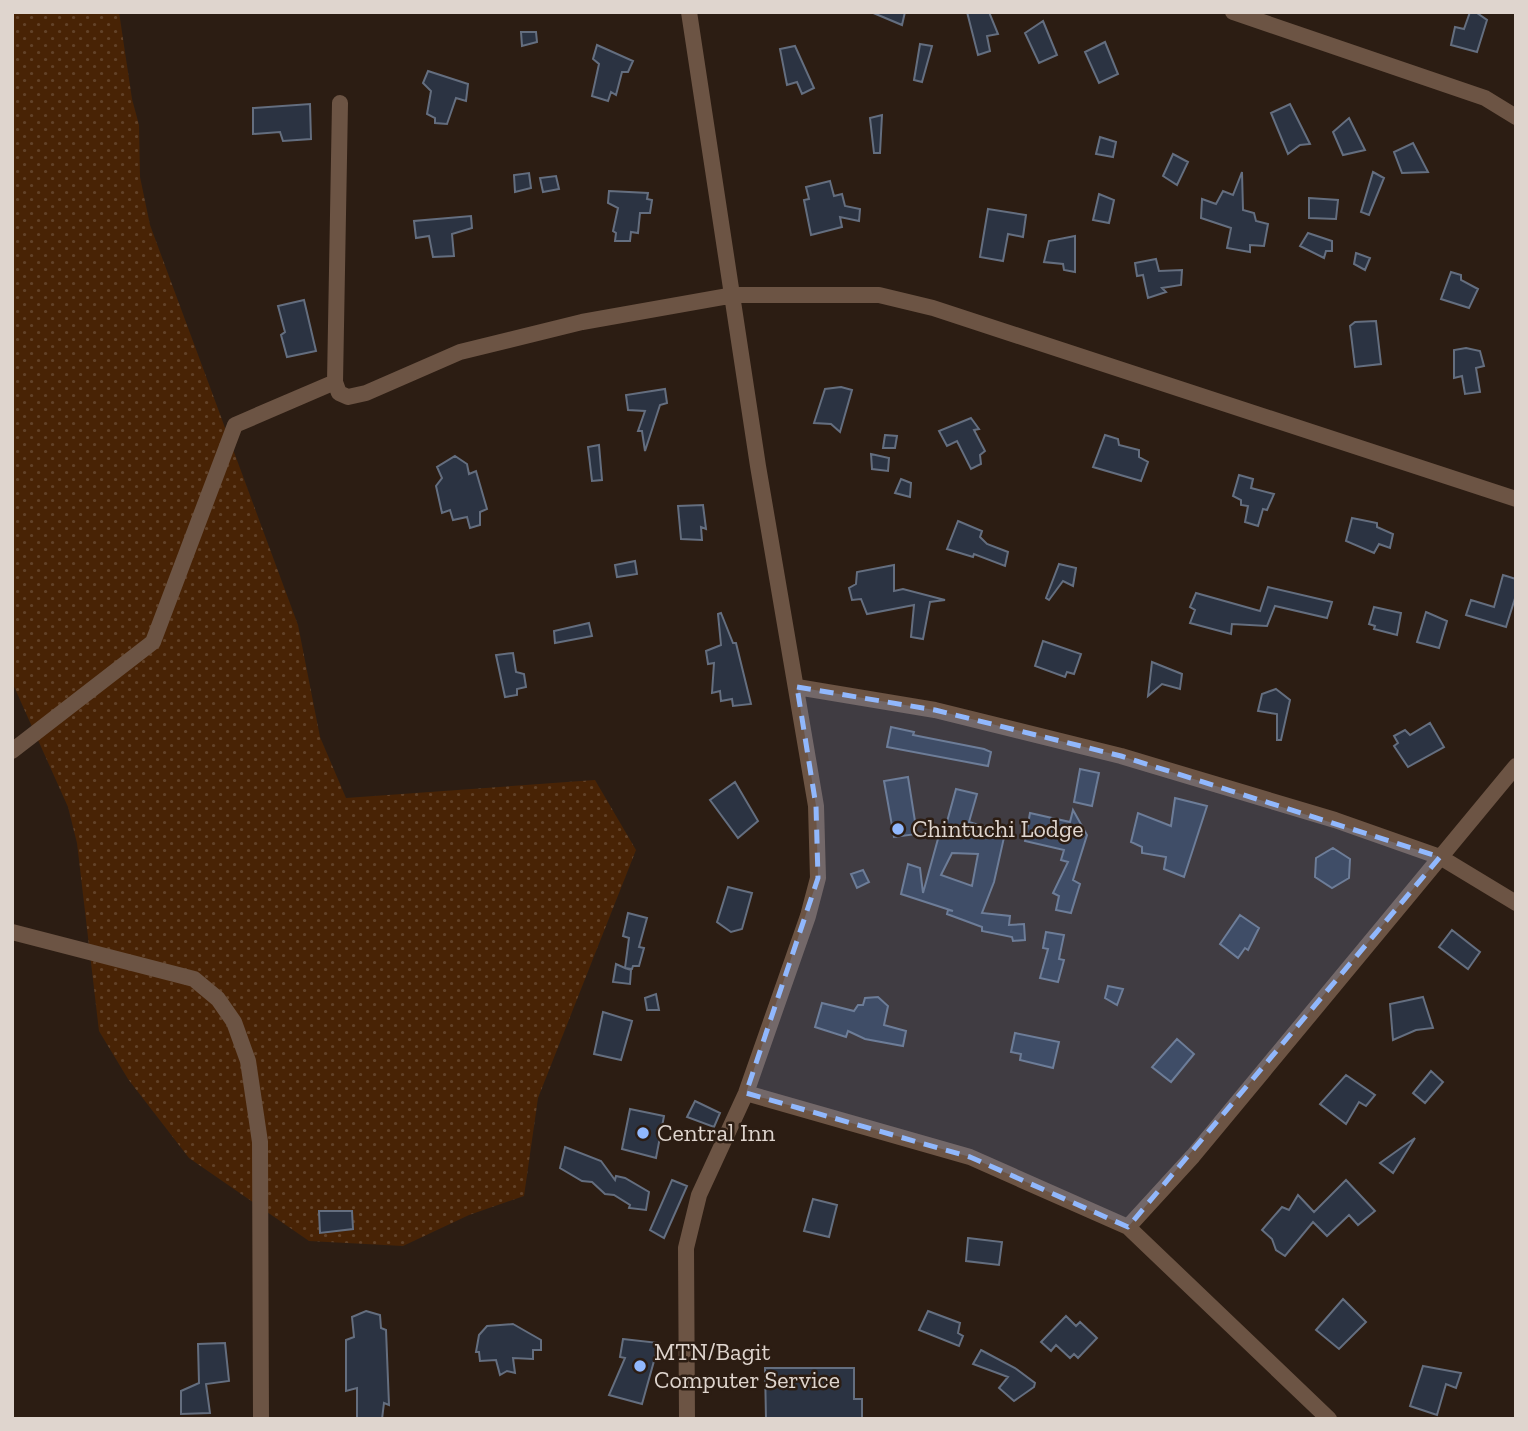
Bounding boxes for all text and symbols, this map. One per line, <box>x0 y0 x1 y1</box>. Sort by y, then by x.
place label: Chintuchi Lodge <box>912 814 1083 843</box>
marker: Chintuchi Lodge <box>890 821 906 837</box>
place label: Central Inn <box>657 1118 775 1147</box>
marker: Central Inn <box>635 1125 651 1141</box>
place label: MTN/Bagit Computer Service <box>654 1337 840 1394</box>
marker: MTN/Bagit Computer Service <box>632 1358 648 1374</box>

